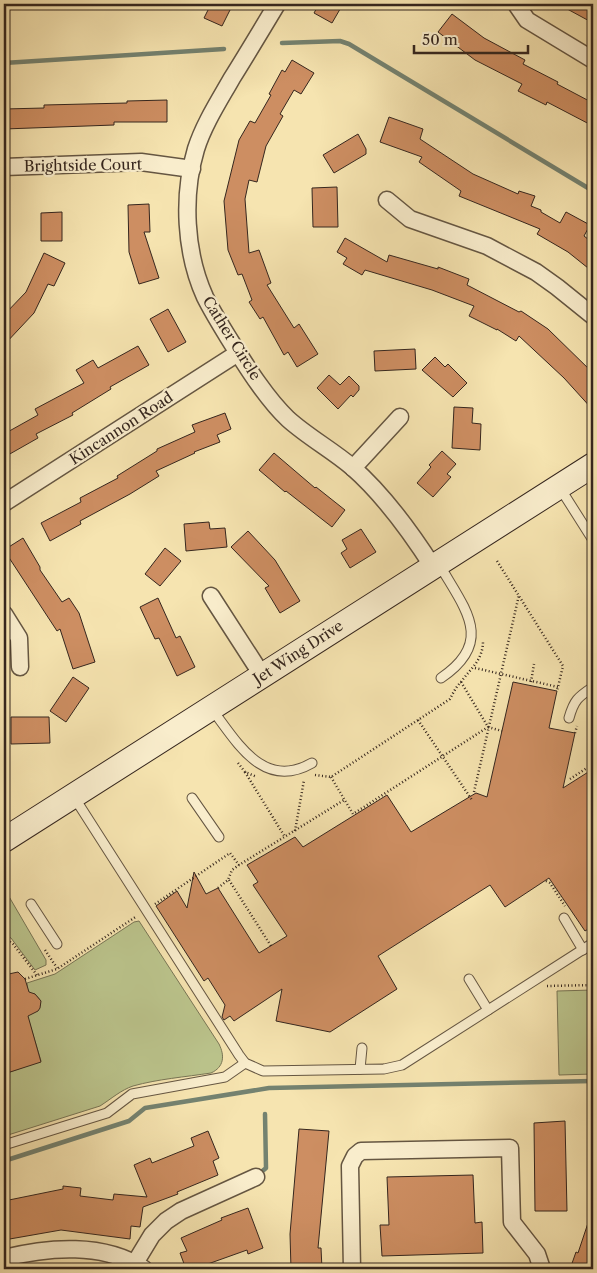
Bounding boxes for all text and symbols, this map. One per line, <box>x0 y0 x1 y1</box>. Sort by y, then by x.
scale bar <box>414 22 528 54</box>
text: 50 m <box>422 30 458 49</box>
street label: Brightside Court <box>24 154 143 176</box>
street label: Cather Circle <box>199 292 265 384</box>
street label: Kincannon Road <box>66 387 176 469</box>
street label: Jet Wing Drive <box>248 616 347 689</box>

